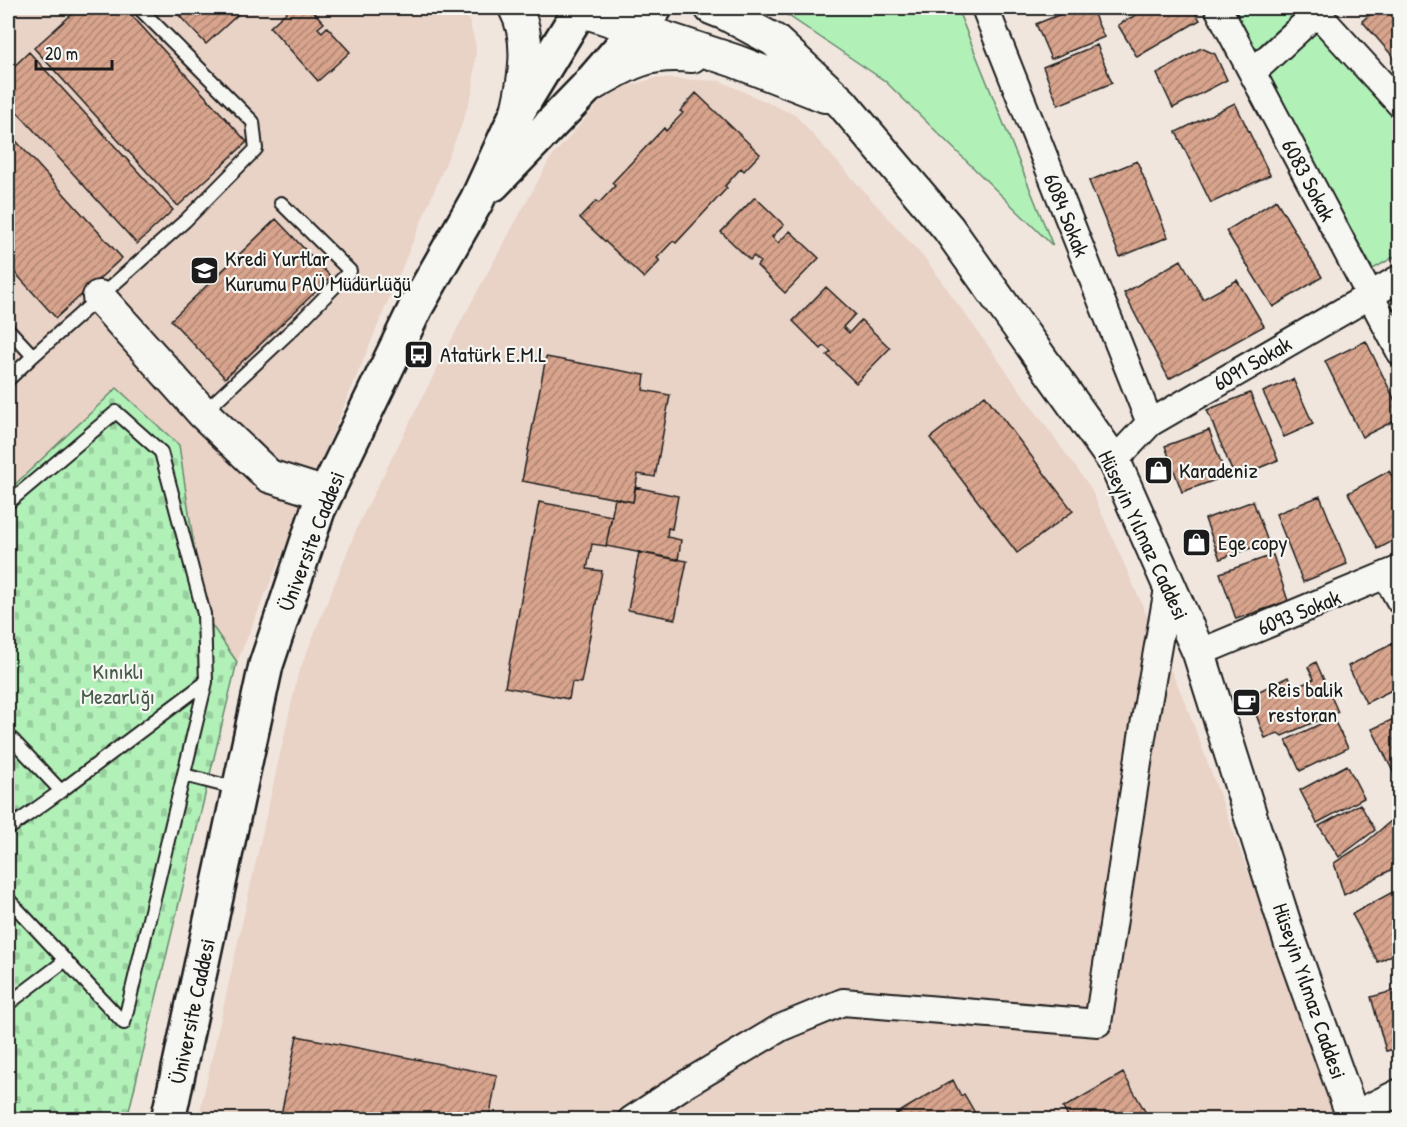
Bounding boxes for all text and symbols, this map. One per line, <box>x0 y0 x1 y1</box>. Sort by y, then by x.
scale bar <box>36 33 112 71</box>
text: 20 m <box>45 41 78 66</box>
street label: 6083 Sokak <box>1275 134 1343 226</box>
street label: 6084 Sokak <box>1037 169 1097 261</box>
place label: Kredi Yurtlar Kurumu PAÜ Müdürlüğü <box>225 243 411 298</box>
school or university icon: Kredi Yurtlar Kurumu PAÜ Müdürlüğü <box>188 255 220 287</box>
street label: 6091 Sokak <box>1207 329 1297 397</box>
bus stop icon: Atatürk E.M.L <box>403 338 435 370</box>
place label: Atatürk E.M.L <box>440 339 546 369</box>
street label: Hüseyin Yılmaz Caddesi <box>1091 445 1197 625</box>
shop icon: Karadeniz <box>1142 454 1174 486</box>
place label: Karadeniz <box>1179 455 1258 485</box>
street label: Üniversite Caddesi <box>271 467 351 615</box>
shop icon: Ege copy <box>1181 526 1213 558</box>
place label: Ege copy <box>1218 527 1287 557</box>
street label: 6093 Sokak <box>1253 582 1345 642</box>
park label: Kınıklı Mezarlığı <box>81 656 155 711</box>
place label: Reis balik restoran <box>1268 674 1343 729</box>
cafe icon: Reis balik restoran <box>1231 686 1263 718</box>
street label: Hüseyin Yılmaz Caddesi <box>1266 899 1354 1083</box>
street label: Üniversite Caddesi <box>162 936 222 1086</box>

